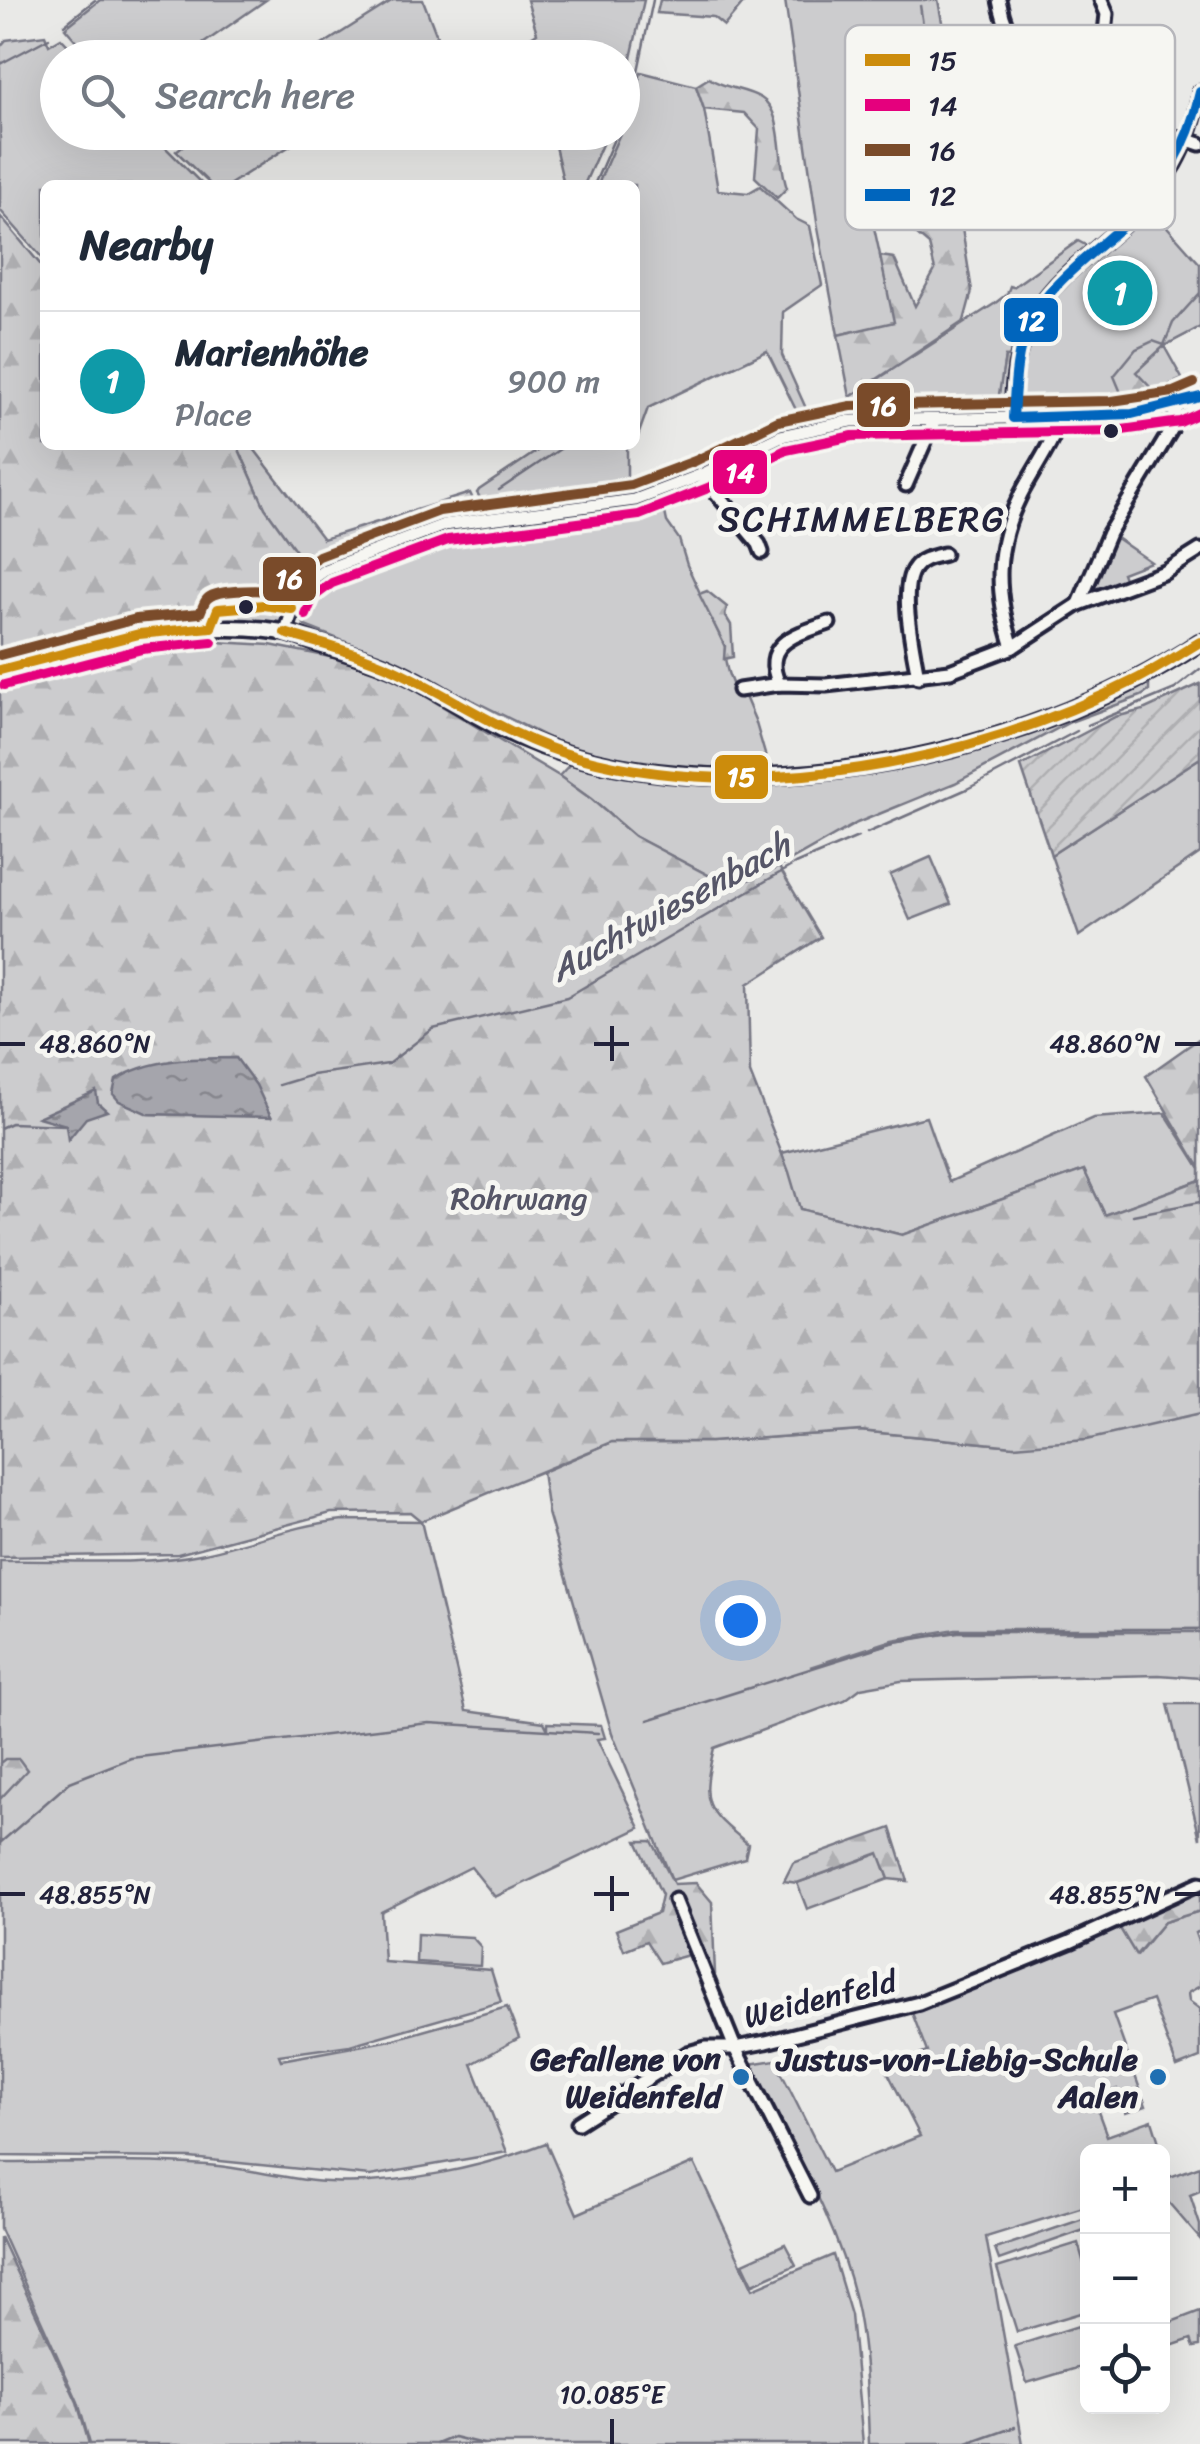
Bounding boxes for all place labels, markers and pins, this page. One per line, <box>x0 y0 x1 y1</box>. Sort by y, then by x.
pin: 1 <box>1088 256 1152 330</box>
unlabelled marker <box>1101 421 1121 441</box>
unlabelled marker <box>236 597 256 617</box>
place label: Gefallene von Weidenfeld <box>530 2031 724 2125</box>
place label: Justus-von-Liebig-Schule Aalen <box>775 2031 1139 2125</box>
marker: Gefallene von Weidenfeld <box>730 2066 752 2088</box>
marker: Justus-von-Liebig-Schule Aalen <box>1147 2066 1169 2088</box>

